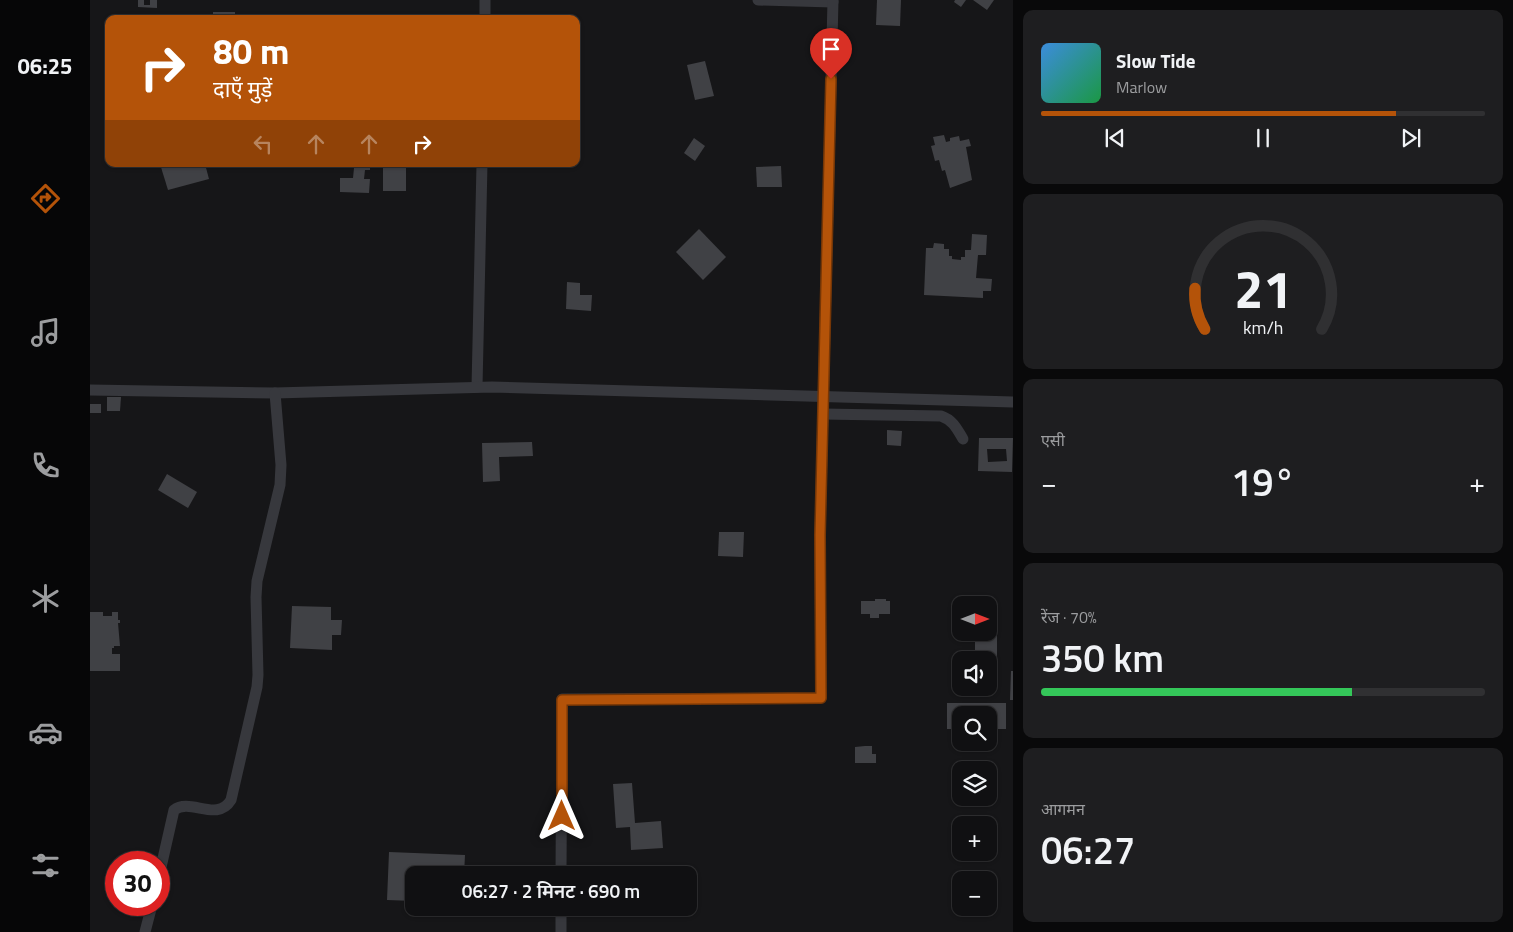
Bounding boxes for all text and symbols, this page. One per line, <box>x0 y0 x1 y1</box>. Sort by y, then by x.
text: 80 m <box>213 24 289 78</box>
pin <box>810 28 852 79</box>
icon: right <box>130 35 195 100</box>
icon: arrive <box>817 35 845 63</box>
text: Slow Tide <box>1116 46 1195 75</box>
text: 06:25 <box>18 49 72 83</box>
text: दाएँ मुड़ें <box>213 72 272 106</box>
text: Marlow <box>1116 75 1167 99</box>
icon: previous <box>1101 124 1129 152</box>
icon: pause <box>1249 124 1277 152</box>
icon: next <box>1397 124 1425 152</box>
icon: left <box>249 130 277 158</box>
icon: ahead <box>302 130 330 158</box>
icon: ahead <box>355 130 383 158</box>
icon: right <box>408 130 436 158</box>
icon: directions <box>28 181 63 216</box>
text: 21 <box>1234 249 1292 328</box>
text: km/h <box>1243 314 1283 341</box>
icon: music <box>28 315 63 350</box>
text: एसी <box>1041 428 1065 452</box>
icon: phone <box>28 448 63 483</box>
text: 19° <box>1231 453 1295 511</box>
text: − <box>1041 461 1057 504</box>
text: + <box>1469 461 1485 504</box>
icon: climate <box>28 581 63 616</box>
north arrow <box>952 596 998 641</box>
map controls <box>952 596 997 916</box>
text: रेंज · 70% <box>1041 605 1097 629</box>
text: 350 km <box>1041 629 1164 687</box>
button: sound <box>952 651 997 696</box>
button: search <box>952 706 997 751</box>
icon: car <box>28 715 63 750</box>
button: layers <box>952 761 997 806</box>
position arrow <box>535 789 587 841</box>
text: आगमन <box>1041 797 1085 821</box>
button: + <box>952 816 997 861</box>
text: 06:27 <box>1041 821 1135 879</box>
icon: filters <box>28 848 63 883</box>
speed limit sign: 30 <box>105 851 170 916</box>
button: − <box>952 871 997 916</box>
text: 06:27 · 2 मिनट · 690 m <box>462 876 640 905</box>

